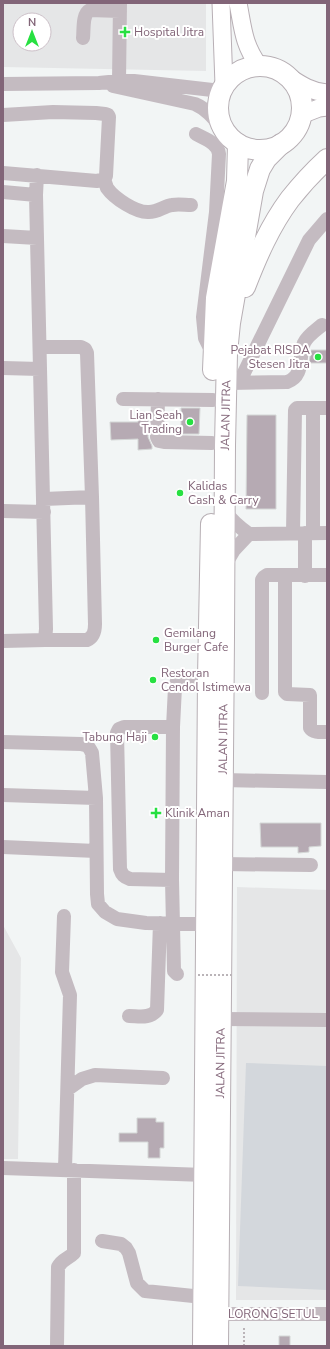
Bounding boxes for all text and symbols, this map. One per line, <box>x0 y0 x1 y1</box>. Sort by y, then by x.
north arrow <box>12 12 52 52</box>
text: N <box>28 15 36 30</box>
place label: Hospital Jitra <box>134 24 204 40</box>
marker: Hospital Jitra <box>119 26 131 38</box>
place label: Pejabat RISDA Stesen Jitra <box>230 342 310 372</box>
marker: Pejabat RISDA Stesen Jitra <box>313 352 323 362</box>
street label: JALAN JITRA <box>217 379 234 451</box>
place label: Lian Seah Trading <box>129 407 182 437</box>
marker: Lian Seah Trading <box>185 417 195 427</box>
place label: Kalidas Cash & Carry <box>188 478 260 508</box>
marker: Kalidas Cash & Carry <box>175 488 185 498</box>
place label: Gemilang Burger Cafe <box>164 625 228 655</box>
marker: Gemilang Burger Cafe <box>151 635 161 645</box>
place label: Restoran Cendol Istimewa <box>161 665 251 695</box>
marker: Restoran Cendol Istimewa <box>148 675 158 685</box>
street label: JALAN JITRA <box>215 703 231 775</box>
place label: Tabung Haji <box>83 729 147 745</box>
marker: Tabung Haji <box>150 732 160 742</box>
place label: Klinik Aman <box>165 805 230 821</box>
marker: Klinik Aman <box>150 807 162 819</box>
street label: JALAN JITRA <box>212 1027 229 1099</box>
street label: LORONG SETUL <box>228 1306 318 1322</box>

